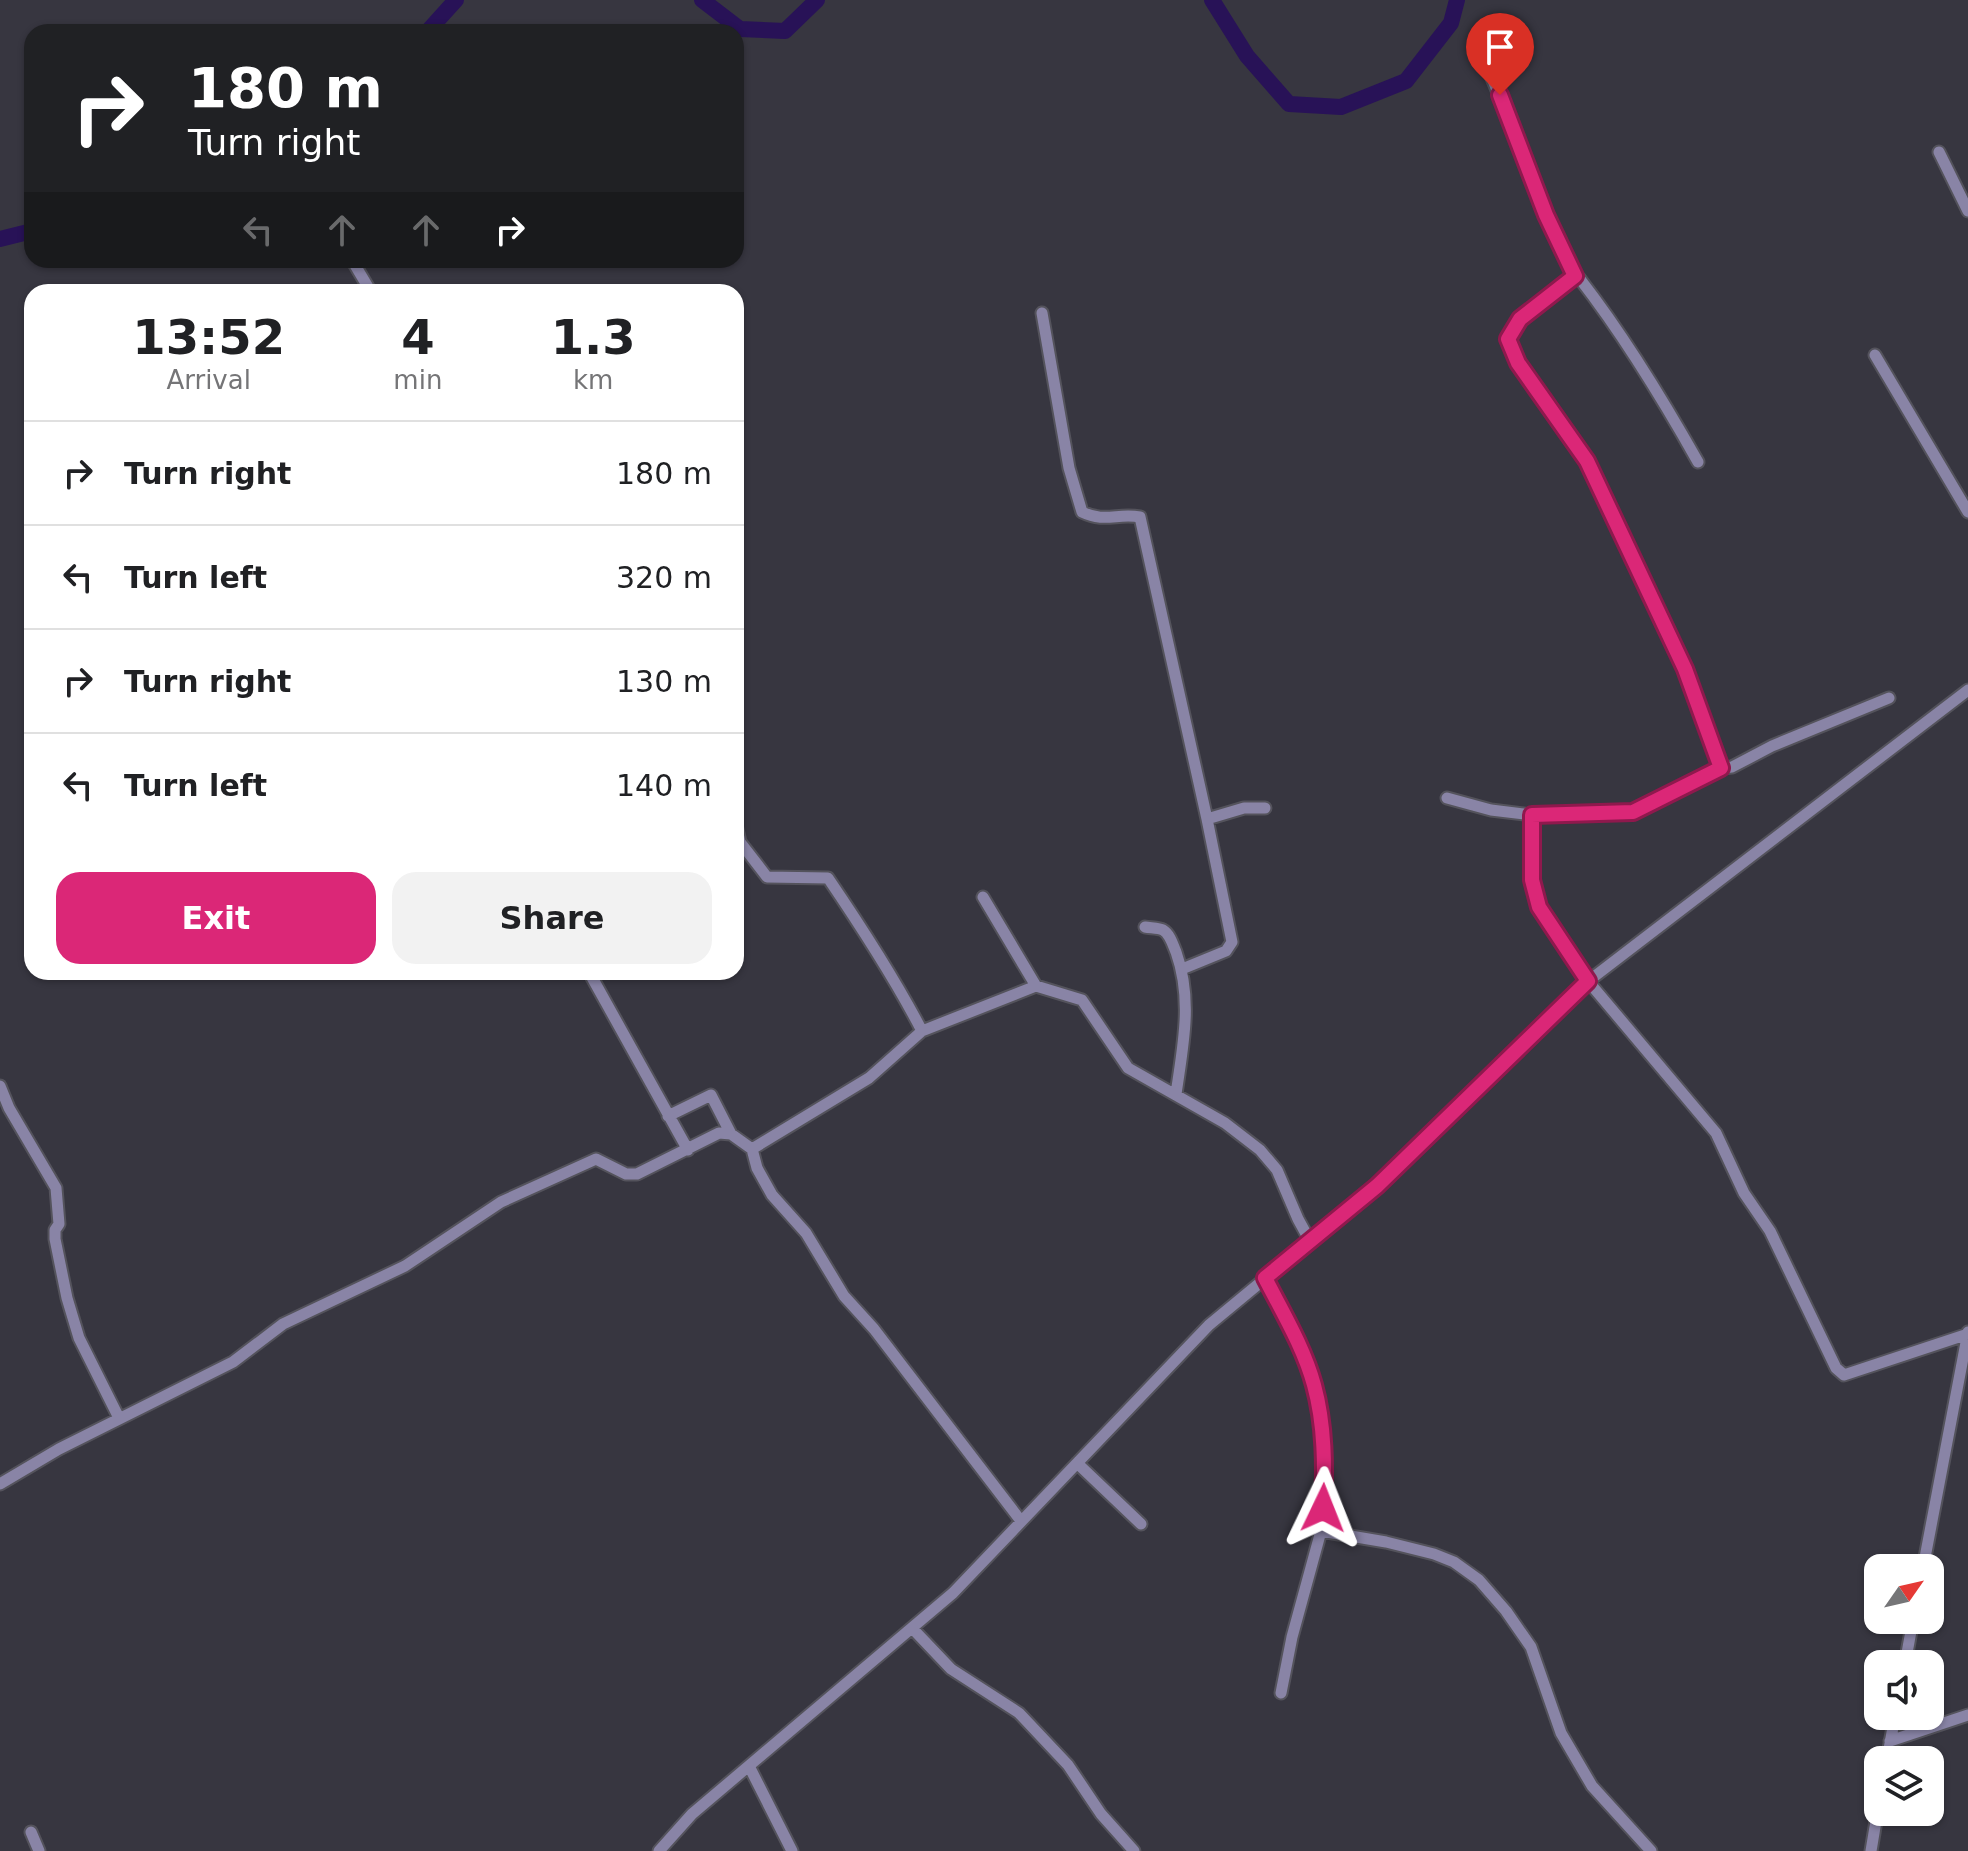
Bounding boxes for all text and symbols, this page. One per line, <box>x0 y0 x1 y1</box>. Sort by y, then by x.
pin <box>1466 13 1534 95</box>
icon: arrive <box>1478 25 1522 69</box>
text: 180 m <box>188 55 383 120</box>
icon: right <box>56 56 160 160</box>
text: Turn right <box>188 122 360 163</box>
icon: left <box>236 208 280 252</box>
icon: ahead <box>320 208 364 252</box>
icon: ahead <box>404 208 448 252</box>
icon: right <box>488 208 532 252</box>
text: 13:52 <box>132 309 285 365</box>
text: 4 <box>401 309 435 365</box>
text: 1.3 <box>551 309 636 365</box>
text: Arrival <box>166 365 251 395</box>
text: min <box>393 365 442 395</box>
text: km <box>573 365 613 395</box>
icon: right <box>56 451 100 495</box>
text: Turn right <box>124 456 291 491</box>
text: 180 m <box>616 456 712 491</box>
icon: left <box>56 555 100 599</box>
text: Turn left <box>124 560 267 595</box>
text: 320 m <box>616 560 712 595</box>
icon: right <box>56 659 100 703</box>
text: Turn right <box>124 664 291 699</box>
text: 130 m <box>616 664 712 699</box>
icon: left <box>56 763 100 807</box>
text: Turn left <box>124 768 267 803</box>
text: 140 m <box>616 768 712 803</box>
button: Exit <box>56 872 376 964</box>
button: Share <box>392 872 712 964</box>
position arrow <box>1281 1466 1365 1550</box>
north arrow <box>1864 1554 1944 1634</box>
map controls <box>1864 1554 1944 1826</box>
button: sound <box>1864 1650 1944 1730</box>
button: layers <box>1864 1746 1944 1826</box>

